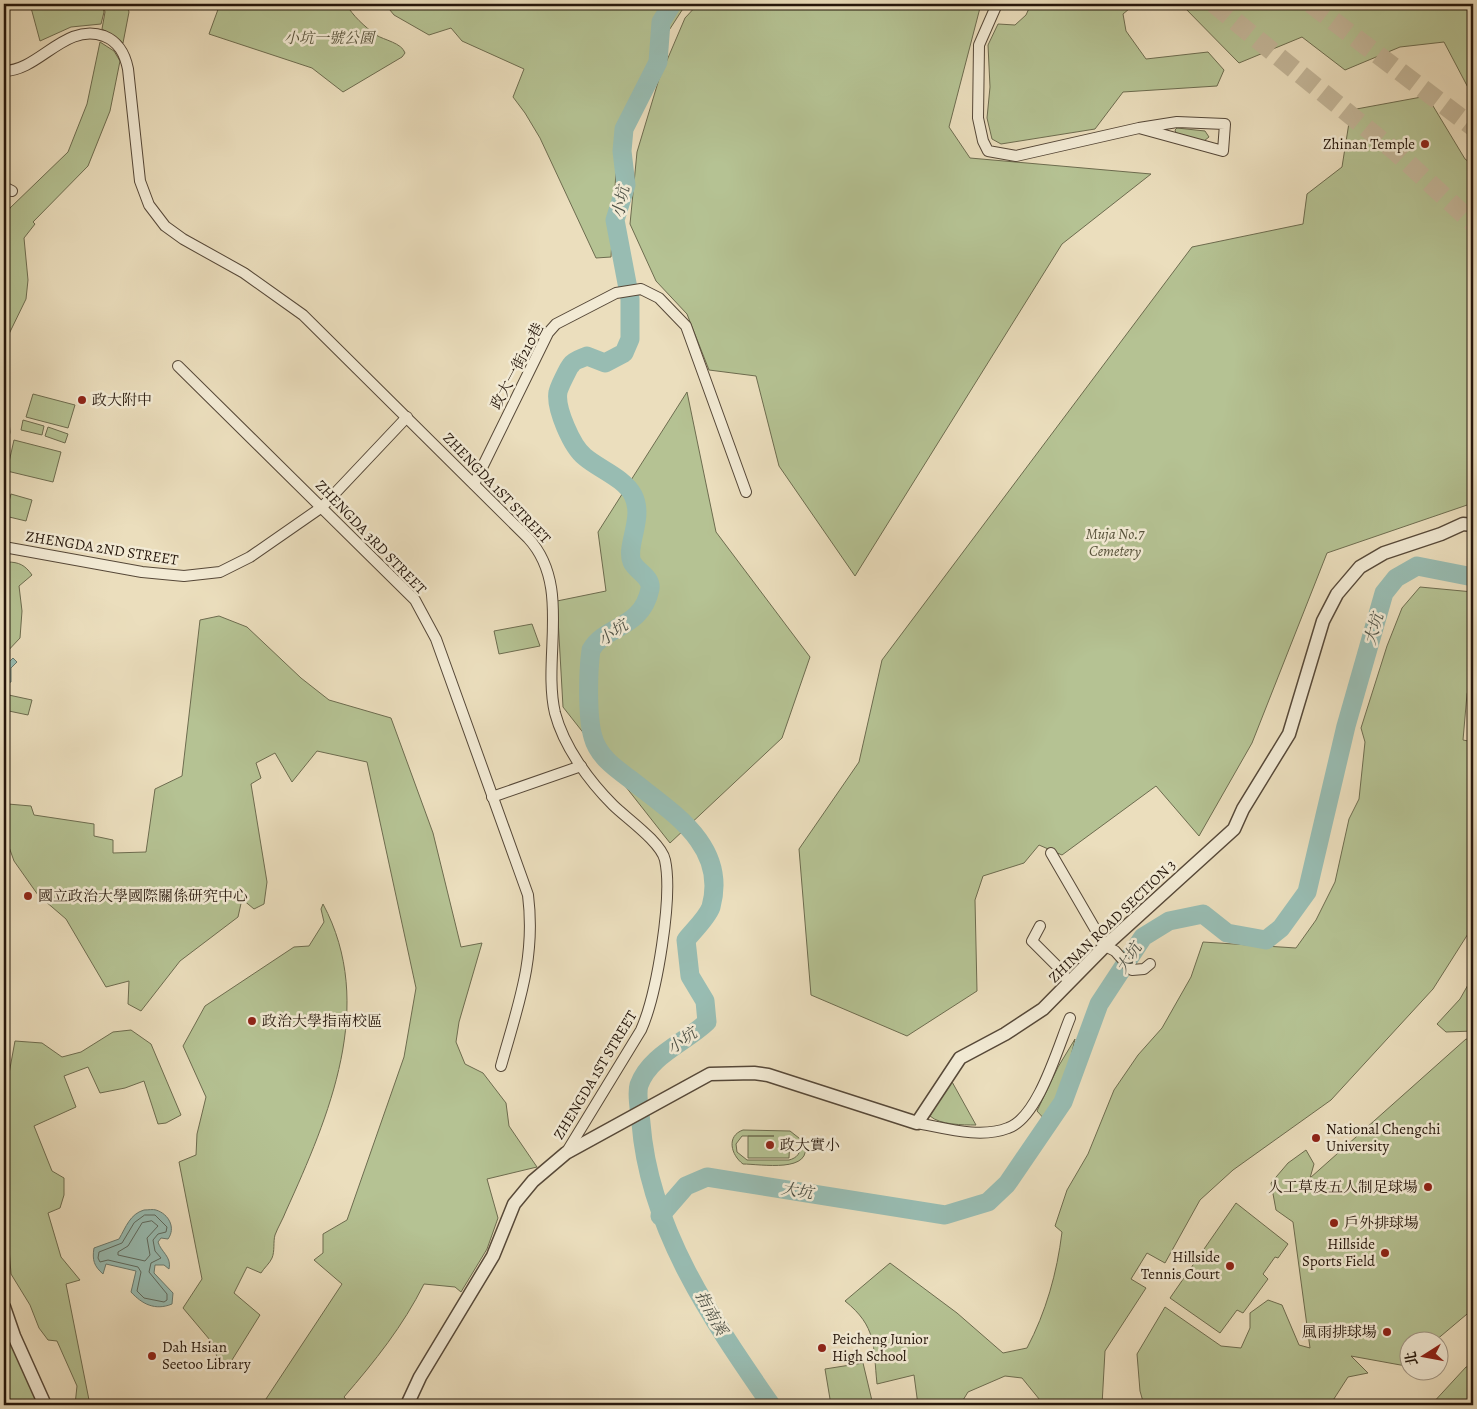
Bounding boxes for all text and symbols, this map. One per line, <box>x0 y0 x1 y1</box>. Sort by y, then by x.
park label: 小坑一號公園 <box>284 28 376 48</box>
place label: Zhinan Temple <box>1323 134 1415 154</box>
marker: Zhinan Temple <box>1419 138 1431 150</box>
water label: 小坑 <box>607 182 635 220</box>
street label: 政大一街210巷 <box>486 319 548 413</box>
place label: 政大附中 <box>92 390 152 410</box>
marker: 政大附中 <box>76 394 88 406</box>
street label: ZHENGDA 1ST STREET <box>439 428 556 548</box>
street label: ZHENGDA 3RD STREET <box>311 475 431 599</box>
park label: Muja No.7 Cemetery <box>1086 524 1145 561</box>
street label: ZHENGDA 2ND STREET <box>24 526 181 570</box>
water label: 大坑 <box>1359 609 1390 647</box>
water label: 小坑 <box>594 614 634 651</box>
street label: ZHINAN ROAD SECTION 3 <box>1044 855 1180 987</box>
place label: 國立政治大學國際關係研究中心 <box>38 886 248 906</box>
marker: 國立政治大學國際關係研究中心 <box>22 890 34 902</box>
water label: 大坑 <box>1111 937 1148 977</box>
street label: ZHENGDA 1ST STREET <box>549 1006 642 1143</box>
place label: 政治大學指南校區 <box>262 1011 382 1031</box>
marker: 政治大學指南校區 <box>246 1015 258 1027</box>
water label: 小坑 <box>663 1022 703 1059</box>
place label: National Chengchi University <box>1326 1119 1440 1156</box>
marker: National Chengchi University <box>1310 1132 1322 1144</box>
place label: 政大實小 <box>780 1135 840 1155</box>
marker: 政大實小 <box>764 1139 776 1151</box>
place label: 人工草皮五人制足球場 <box>1268 1177 1418 1197</box>
water label: 大坑 <box>779 1178 816 1205</box>
marker: 人工草皮五人制足球場 <box>1422 1181 1434 1193</box>
place label: 戶外排球場 <box>1344 1213 1419 1233</box>
marker: 戶外排球場 <box>1328 1217 1340 1229</box>
place label: Hillside Sports Field <box>1302 1234 1376 1271</box>
place label: Hillside Tennis Court <box>1141 1247 1220 1284</box>
marker: Hillside Sports Field <box>1379 1247 1391 1259</box>
marker: Hillside Tennis Court <box>1224 1260 1236 1272</box>
water label: 指南溪 <box>690 1287 733 1341</box>
place label: 風雨排球場 <box>1302 1322 1377 1342</box>
marker: 風雨排球場 <box>1381 1326 1393 1338</box>
place label: Peicheng Junior High School <box>832 1329 929 1366</box>
north arrow <box>1400 1332 1450 1382</box>
place label: Dah Hsian Seetoo Library <box>162 1337 251 1374</box>
marker: Peicheng Junior High School <box>816 1342 828 1354</box>
marker: Dah Hsian Seetoo Library <box>146 1350 158 1362</box>
text: 北 <box>1401 1350 1422 1367</box>

